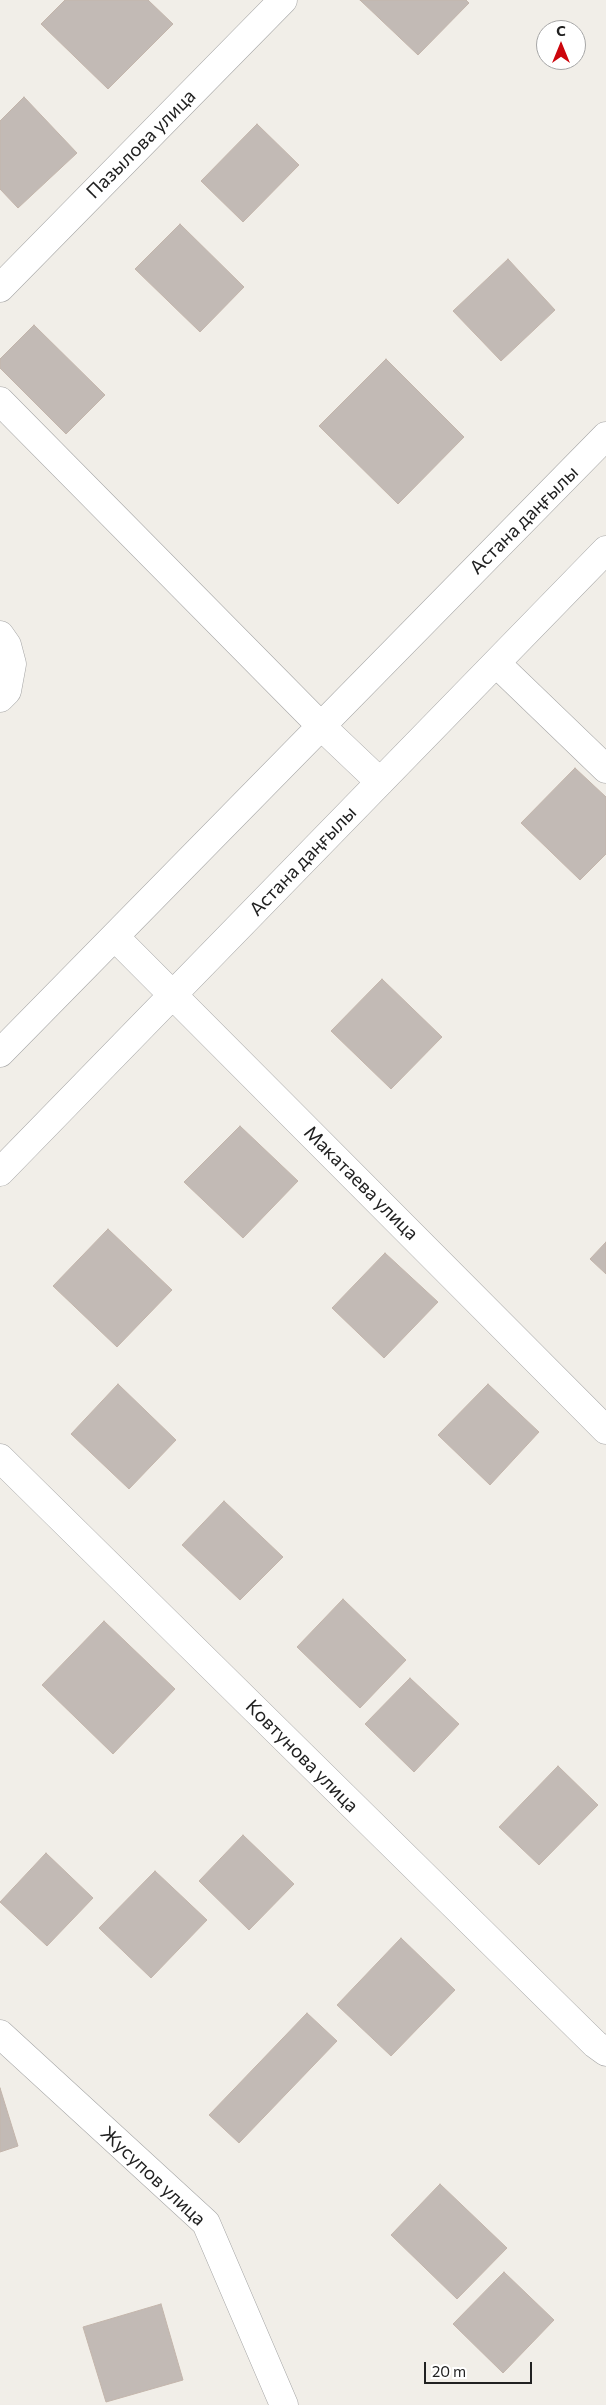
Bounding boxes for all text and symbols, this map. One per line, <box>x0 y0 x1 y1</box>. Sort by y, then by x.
north arrow <box>536 20 586 70</box>
text: С <box>556 22 566 39</box>
street label: Пазылова улица <box>82 85 200 203</box>
street label: Астана даңғылы <box>465 461 583 579</box>
street label: Астана даңғылы <box>245 801 361 921</box>
street label: Макатаева улица <box>299 1121 423 1245</box>
street label: Ковтунова улица <box>241 1695 363 1817</box>
street label: Жусупов улица <box>96 2121 210 2231</box>
scale bar <box>426 2352 534 2384</box>
text: 20 m <box>432 2362 466 2380</box>

